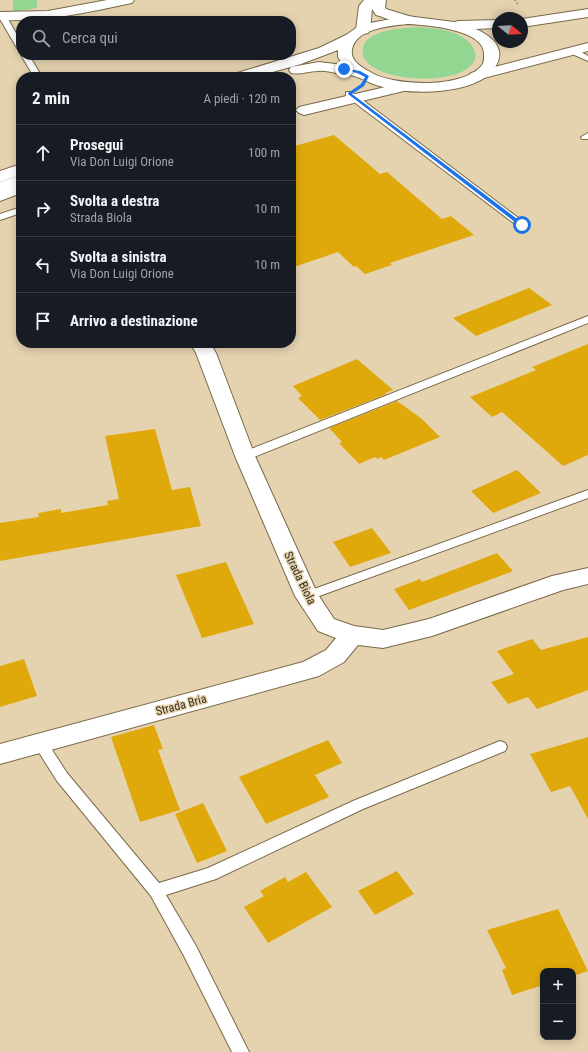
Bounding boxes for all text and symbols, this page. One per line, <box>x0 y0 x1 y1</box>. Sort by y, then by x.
north arrow <box>492 12 528 48</box>
search box <box>16 16 296 60</box>
icon: search <box>30 27 52 49</box>
text: Cerca qui <box>62 29 118 47</box>
route end <box>335 60 353 78</box>
text: 2 min <box>32 88 70 108</box>
text: A piedi · 120 m <box>203 91 280 106</box>
text: Prosegui <box>70 136 123 154</box>
icon: ahead <box>32 142 54 164</box>
text: 100 m <box>248 145 280 160</box>
text: Via Don Luigi Orione <box>70 154 174 169</box>
text: Svolta a destra <box>70 192 159 210</box>
icon: right <box>32 198 54 220</box>
text: 10 m <box>254 201 280 216</box>
text: Strada Biola <box>70 210 132 225</box>
route start <box>513 216 531 234</box>
text: Svolta a sinistra <box>70 248 167 266</box>
icon: left <box>32 254 54 276</box>
text: 10 m <box>254 257 280 272</box>
text: Via Don Luigi Orione <box>70 266 174 281</box>
icon: arrive <box>32 310 54 332</box>
text: Arrivo a destinazione <box>70 312 198 330</box>
street label: Strada Biola <box>281 549 319 607</box>
street label: Strada Bria <box>154 691 208 719</box>
map controls <box>540 968 576 1040</box>
button: + <box>540 968 576 1004</box>
button: − <box>540 1004 576 1040</box>

